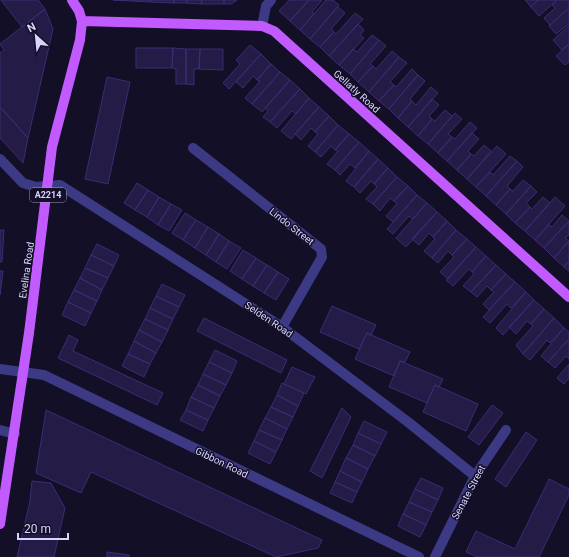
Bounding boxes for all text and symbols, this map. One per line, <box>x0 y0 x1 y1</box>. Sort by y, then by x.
north arrow <box>16 16 56 56</box>
text: N <box>25 20 38 35</box>
street label: Gellatly Road <box>331 68 382 115</box>
road number: A2214 <box>30 188 66 202</box>
street label: Lindo Street <box>267 206 316 247</box>
street label: Evelina Road <box>17 241 36 299</box>
street label: Selden Road <box>243 299 295 340</box>
street label: Gibbon Road <box>194 445 250 480</box>
street label: Senate Street <box>450 463 487 521</box>
scale bar <box>18 515 68 541</box>
text: 20 m <box>24 522 51 536</box>

